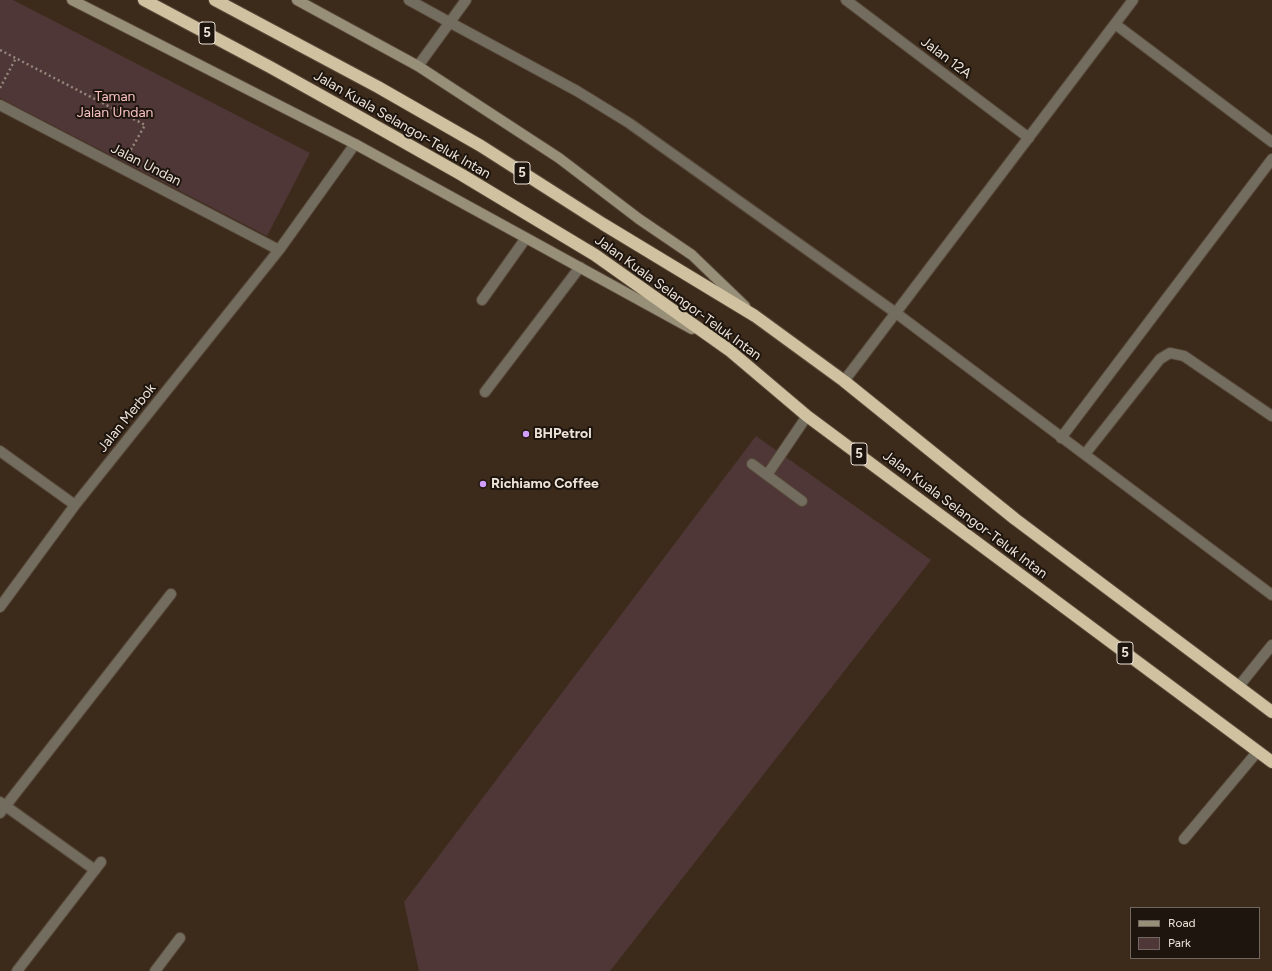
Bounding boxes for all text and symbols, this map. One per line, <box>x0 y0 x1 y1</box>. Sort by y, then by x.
road number: 5 <box>199 22 215 44</box>
street label: Jalan 12A <box>917 34 975 82</box>
street label: Jalan Kuala Selangor-Teluk Intan <box>310 67 494 183</box>
park label: Taman Jalan Undan <box>77 89 153 122</box>
street label: Jalan Undan <box>108 140 184 190</box>
road number: 5 <box>514 162 530 184</box>
street label: Jalan Kuala Selangor-Teluk Intan <box>592 232 764 364</box>
street label: Jalan Merbok <box>94 380 160 456</box>
place label: BHPetrol <box>534 426 592 442</box>
marker: BHPetrol <box>521 429 531 439</box>
road number: 5 <box>851 443 867 465</box>
street label: Jalan Kuala Selangor-Teluk Intan <box>879 448 1051 582</box>
place label: Richiamo Coffee <box>491 476 599 492</box>
marker: Richiamo Coffee <box>478 479 488 489</box>
road number: 5 <box>1117 642 1133 664</box>
legend <box>1130 907 1260 959</box>
text: Road <box>1168 916 1196 930</box>
text: Park <box>1168 936 1191 950</box>

